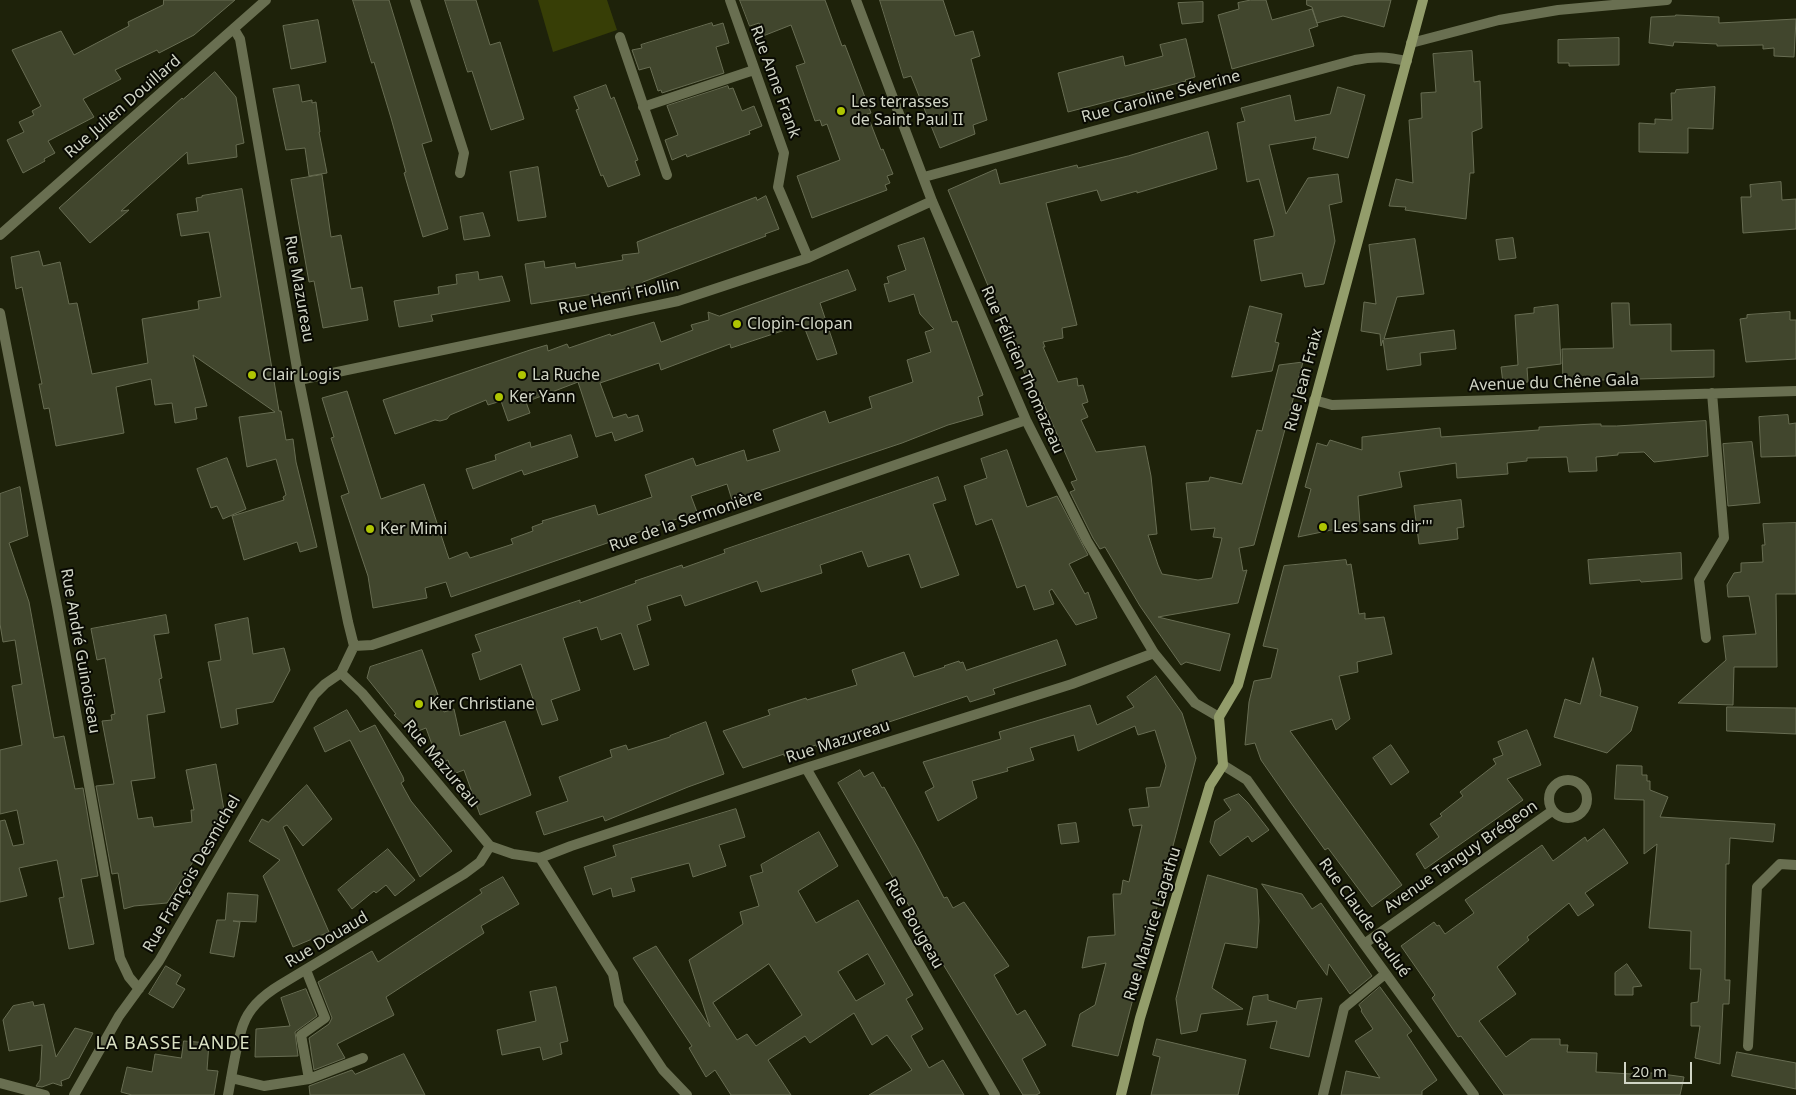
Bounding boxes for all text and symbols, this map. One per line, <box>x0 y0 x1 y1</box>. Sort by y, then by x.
street label: Rue Anne Frank <box>746 23 804 141</box>
street label: Rue Julien Douillard <box>61 51 185 163</box>
street label: Rue Caroline Séverine <box>1079 67 1243 127</box>
place label: Les terrasses de Saint Paul II <box>851 92 963 130</box>
marker: Les terrasses de Saint Paul II <box>835 105 847 117</box>
street label: Rue Mazureau <box>280 234 318 344</box>
street label: Rue Henri Fiollin <box>557 275 681 319</box>
street label: Rue Félicien Thomazeau <box>976 283 1068 457</box>
place label: Clopin-Clopan <box>747 314 853 334</box>
marker: Clopin-Clopan <box>731 318 743 330</box>
street label: Rue Jean Fraix <box>1281 327 1327 433</box>
place label: Clair Logis <box>262 365 340 385</box>
place label: La Ruche <box>532 365 600 385</box>
marker: Clair Logis <box>246 369 258 381</box>
marker: La Ruche <box>516 369 528 381</box>
street label: Avenue du Chêne Gala <box>1469 370 1639 396</box>
place label: Ker Yann <box>509 387 576 407</box>
marker: Ker Yann <box>493 391 505 403</box>
street label: Rue de la Sermonière <box>607 486 765 556</box>
place label: Les sans dir''' <box>1333 517 1433 537</box>
place label: Ker Mimi <box>380 519 447 539</box>
marker: Les sans dir''' <box>1317 521 1329 533</box>
marker: Ker Mimi <box>364 523 376 535</box>
street label: Rue André Guinoiseau <box>56 567 104 735</box>
place label: Ker Christiane <box>429 694 535 714</box>
marker: Ker Christiane <box>413 698 425 710</box>
street label: Rue Mazureau <box>399 716 483 812</box>
street label: Rue Mazureau <box>784 716 892 768</box>
street label: Rue François Desmichel <box>139 792 245 956</box>
street label: Avenue Tanguy Brégeon <box>1381 797 1541 917</box>
street label: Rue Maurice Lagathu <box>1120 845 1186 1003</box>
street label: Rue Claude Gaulué <box>1314 855 1414 981</box>
street label: Rue Bougeau <box>881 876 947 972</box>
street label: Rue Douaud <box>282 908 372 972</box>
district label: LA BASSE LANDE <box>94 1033 252 1055</box>
scale bar <box>1626 1052 1694 1084</box>
text: 20 m <box>1632 1061 1667 1081</box>

